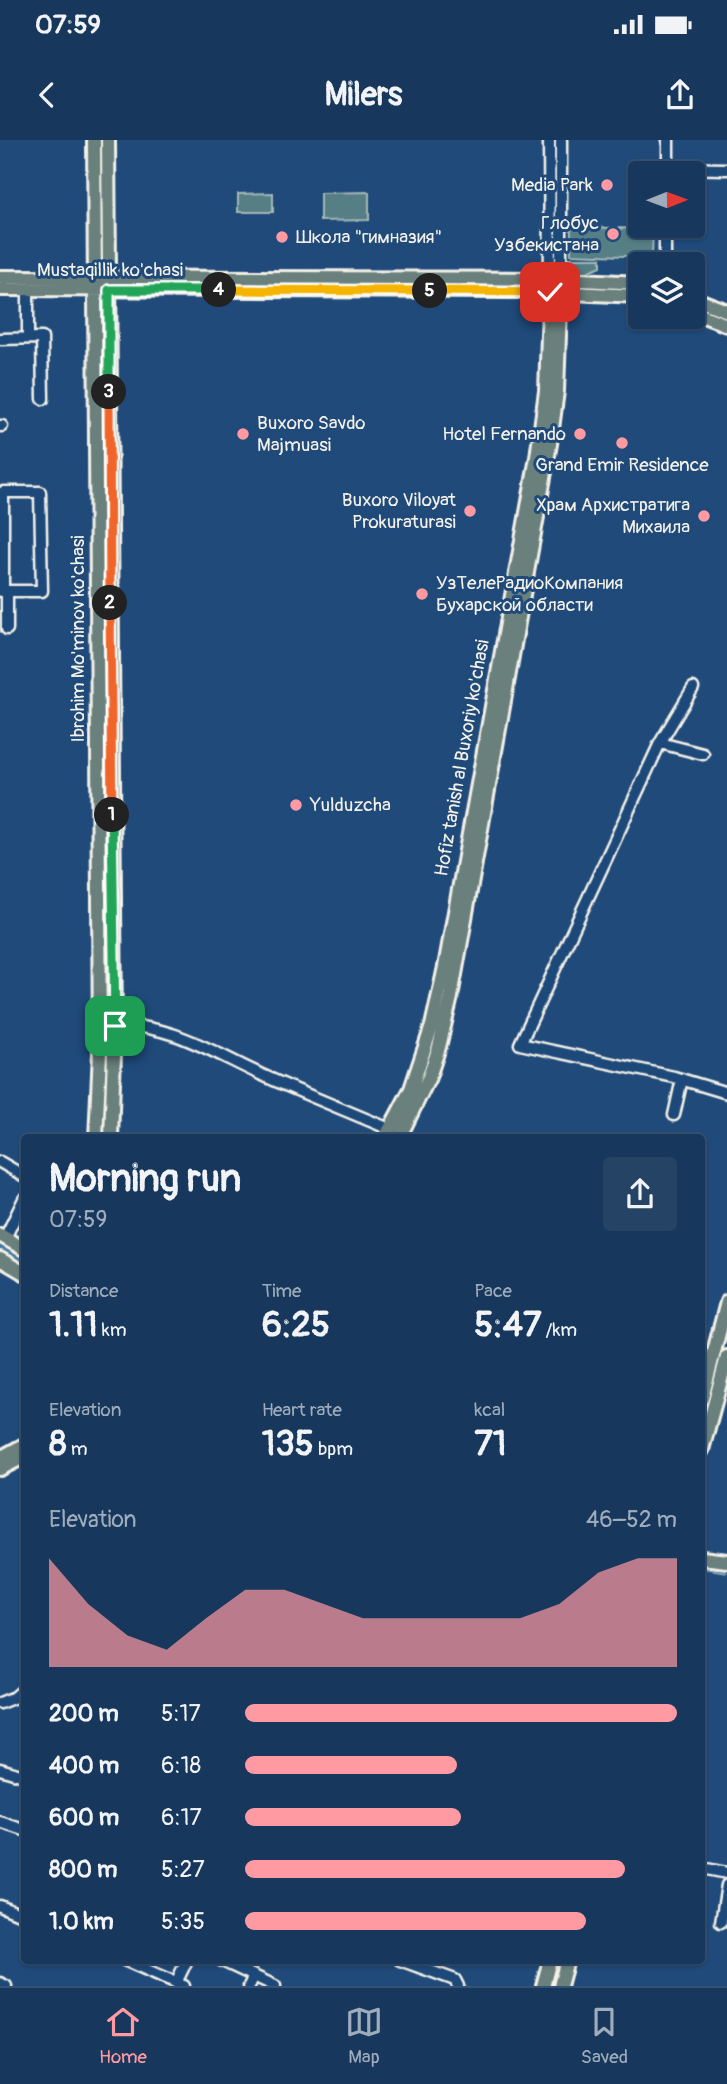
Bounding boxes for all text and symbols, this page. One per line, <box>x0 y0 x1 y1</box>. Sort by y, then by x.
text: 07:59 <box>35 9 101 41</box>
text: Milers <box>325 75 402 115</box>
icon: back <box>28 76 66 114</box>
icon: share <box>661 76 699 114</box>
north arrow <box>628 161 705 238</box>
map controls <box>628 161 705 329</box>
place label: Media Park <box>511 173 593 197</box>
marker: Media Park <box>599 177 615 193</box>
place label: Глобус Узбекистана <box>494 211 599 257</box>
place label: Школа "гимназия" <box>296 225 442 249</box>
marker: Глобус Узбекистана <box>605 226 621 242</box>
marker: Школа "гимназия" <box>274 229 290 245</box>
button: layers <box>628 252 705 329</box>
street label: Mustaqillik ko'chasi <box>37 258 183 282</box>
pin <box>520 262 580 322</box>
pin: 4 <box>202 272 236 308</box>
icon: check <box>531 273 569 311</box>
pin: 5 <box>412 274 448 308</box>
text: 4 <box>213 277 224 301</box>
text: 5 <box>424 278 435 302</box>
pin: 3 <box>92 374 126 410</box>
text: 3 <box>103 379 114 403</box>
place label: Buxoro Savdo Majmuasi <box>257 411 365 457</box>
place label: Hotel Fernando <box>442 422 566 446</box>
marker: Buxoro Savdo Majmuasi <box>235 426 251 442</box>
marker: Hotel Fernando <box>572 426 588 442</box>
marker: Grand Emir Residence <box>614 435 630 451</box>
place label: Grand Emir Residence <box>535 453 709 477</box>
place label: Buxoro Viloyat Prokuraturasi <box>342 488 456 534</box>
place label: Храм Архистратига Михаила <box>536 493 690 539</box>
marker: Buxoro Viloyat Prokuraturasi <box>462 503 478 519</box>
marker: Храм Архистратига Михаила <box>696 508 712 524</box>
street label: Ibrohim Mo'minov ko'chasi <box>66 535 90 743</box>
place label: УзТелеРадиоКомпания Бухарской области <box>436 571 623 617</box>
pin: 2 <box>92 586 128 620</box>
marker: УзТелеРадиоКомпания Бухарской области <box>414 586 430 602</box>
text: 2 <box>104 590 115 614</box>
street label: Hofiz tanish al Buxoriy ko'chasi <box>429 638 495 878</box>
place label: Yulduzcha <box>309 793 391 817</box>
marker: Yulduzcha <box>288 797 304 813</box>
pin: 1 <box>94 798 130 832</box>
text: 1 <box>108 802 115 826</box>
pin <box>85 996 145 1056</box>
icon: arrive <box>96 1007 134 1045</box>
text: Morning run <box>49 1155 241 1203</box>
button: share <box>603 1157 677 1231</box>
text: 07:59 <box>49 1205 107 1234</box>
text: Distance <box>49 1279 118 1303</box>
text: Time <box>262 1279 301 1303</box>
text: Pace <box>474 1279 512 1303</box>
text: 1.11 <box>49 1303 98 1347</box>
text: 6:25 <box>262 1303 330 1347</box>
text: 5:47 <box>474 1303 541 1347</box>
text: km <box>98 1318 127 1342</box>
text: /km <box>541 1318 577 1342</box>
text: Elevation <box>49 1398 121 1422</box>
text: Heart rate <box>262 1398 342 1422</box>
text: kcal <box>474 1398 505 1422</box>
text: 8 <box>49 1422 67 1466</box>
text: 135 <box>262 1422 314 1466</box>
text: 71 <box>474 1422 507 1466</box>
text: m <box>67 1437 88 1461</box>
text: bpm <box>314 1437 353 1461</box>
text: Elevation <box>49 1505 137 1534</box>
text: 46–52 m <box>586 1505 677 1534</box>
text: 200 m <box>49 1699 119 1728</box>
text: 5:17 <box>161 1699 201 1728</box>
text: 400 m <box>49 1751 119 1780</box>
text: 6:18 <box>161 1751 201 1780</box>
text: 600 m <box>49 1803 119 1832</box>
text: 6:17 <box>161 1803 202 1832</box>
text: 800 m <box>49 1855 117 1884</box>
text: 5:27 <box>161 1855 205 1884</box>
text: 1.0 km <box>49 1907 114 1936</box>
text: 5:35 <box>161 1907 205 1936</box>
tab: Home <box>99 2003 147 2069</box>
tab: Map <box>345 2003 383 2069</box>
tab: Saved <box>581 2003 628 2069</box>

